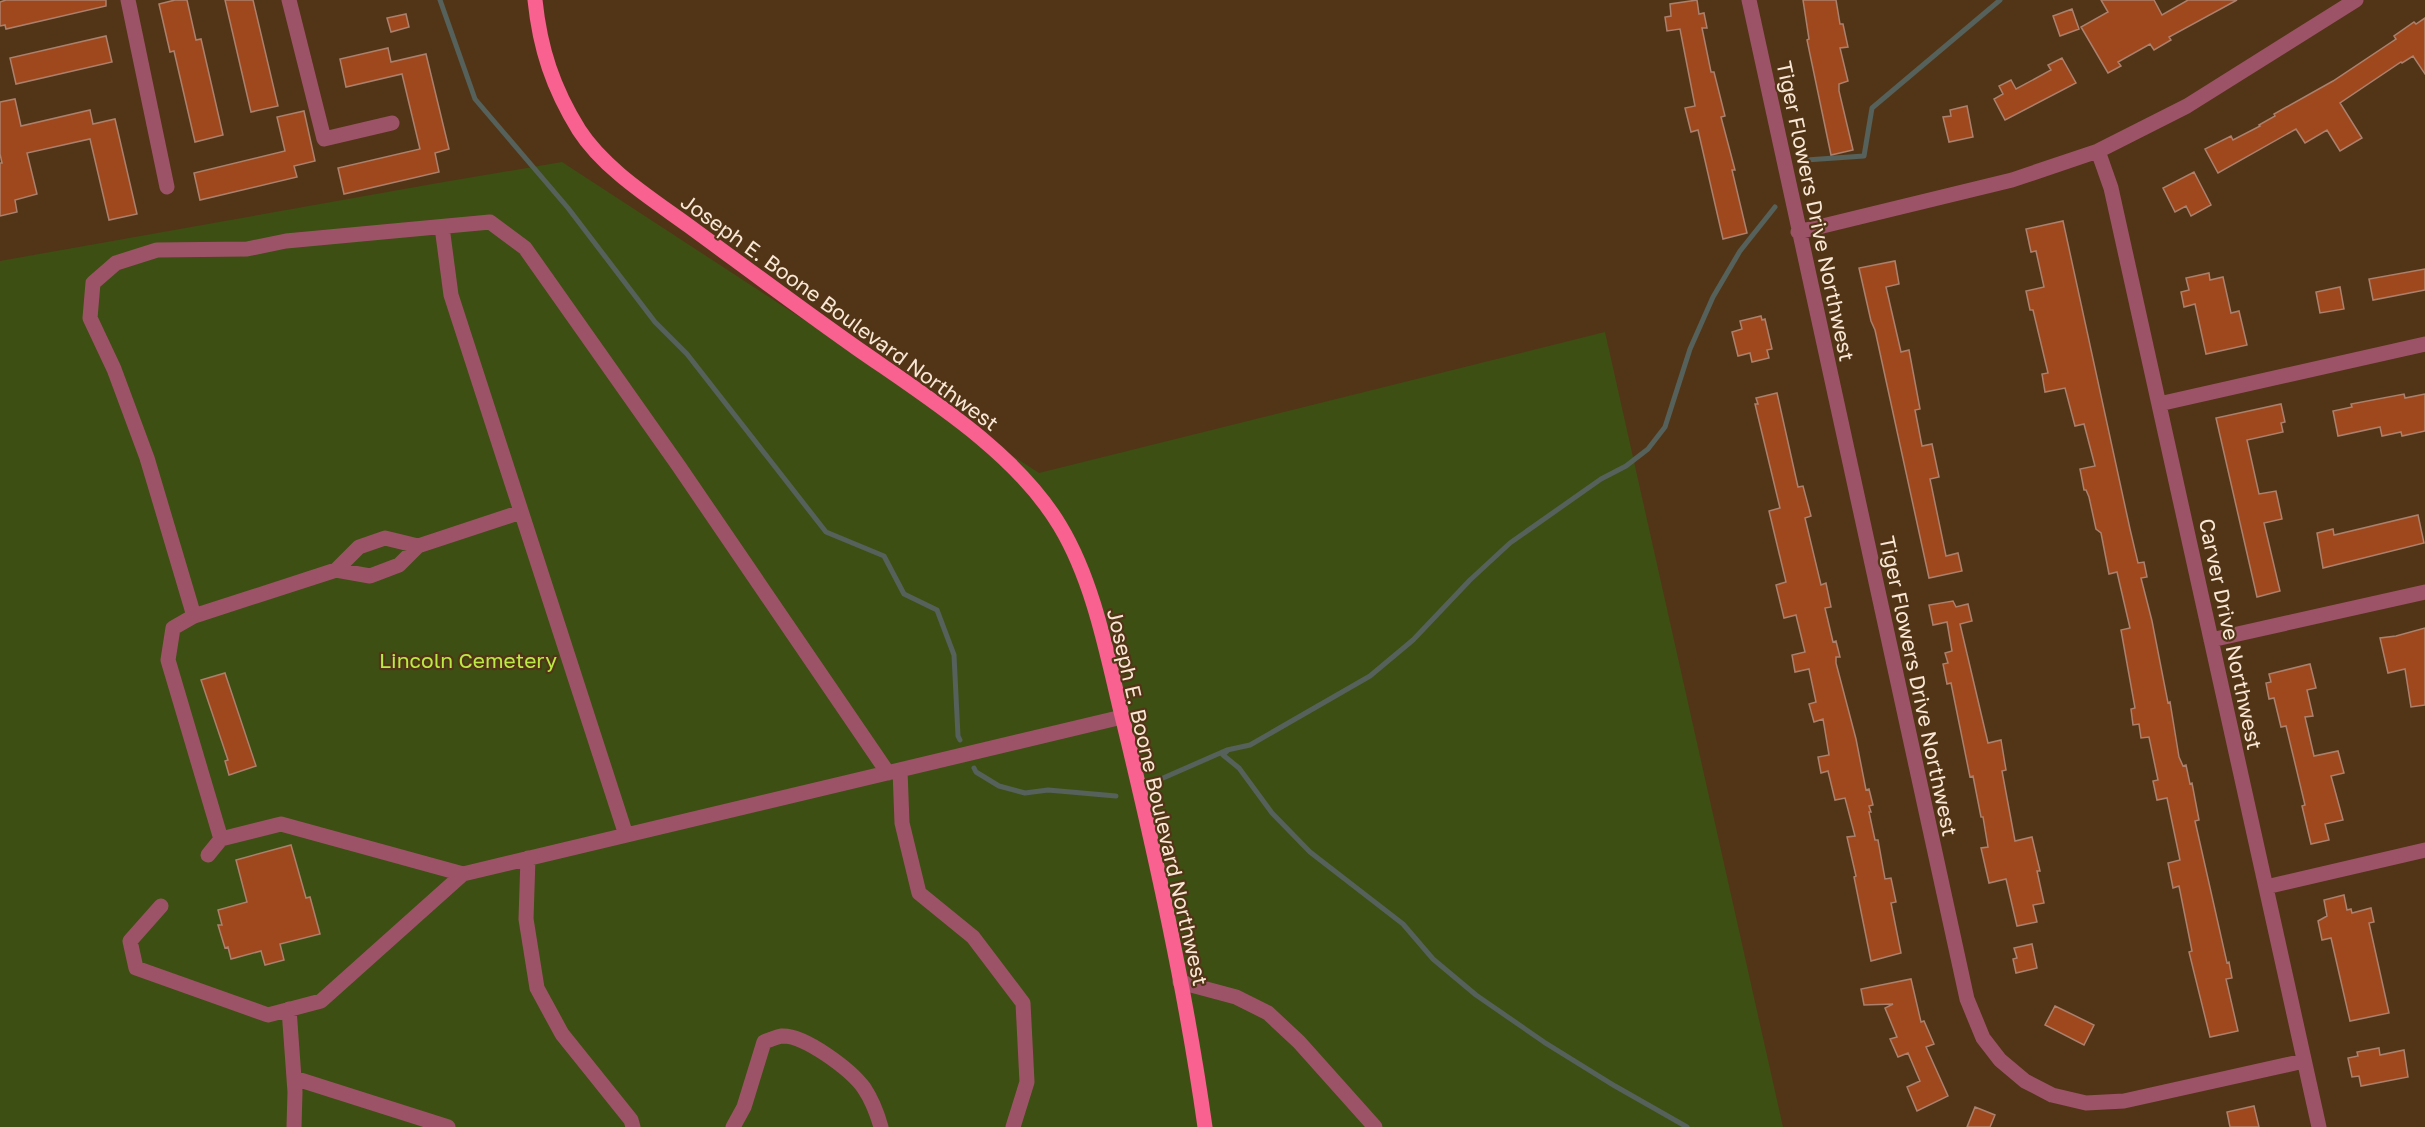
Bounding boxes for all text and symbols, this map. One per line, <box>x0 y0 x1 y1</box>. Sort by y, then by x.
street label: Tiger Flowers Drive Northwest <box>1771 59 1861 363</box>
street label: Joseph E. Boone Boulevard Northwest <box>676 188 1004 436</box>
street label: Carver Drive Northwest <box>2194 516 2268 752</box>
street label: Tiger Flowers Drive Northwest <box>1874 534 1964 838</box>
street label: Joseph E. Boone Boulevard Northwest <box>1102 606 1214 988</box>
park label: Lincoln Cemetery <box>379 647 557 673</box>

